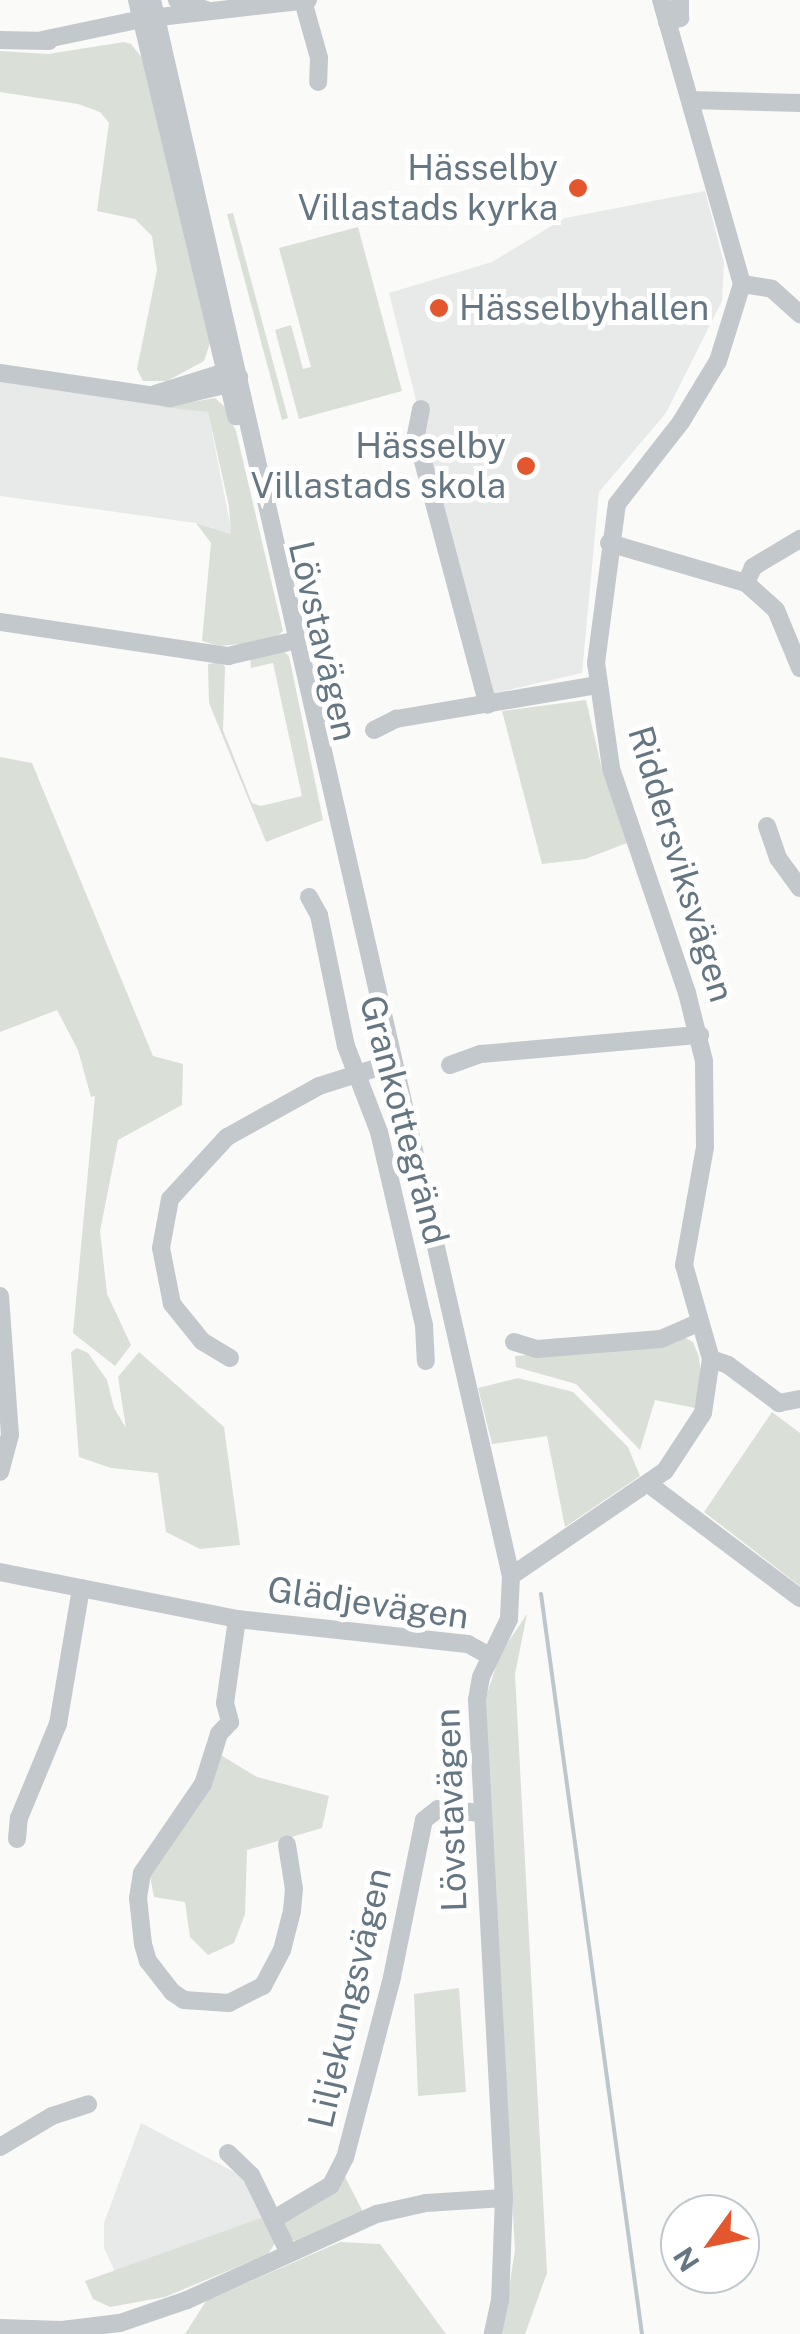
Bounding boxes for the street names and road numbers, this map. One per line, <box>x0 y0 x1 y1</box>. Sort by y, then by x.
street label: Lövstavägen <box>280 537 366 745</box>
street label: Riddersviksvägen <box>619 721 743 1007</box>
street label: Grankottegränd <box>351 991 457 1249</box>
street label: Glädjevägen <box>265 1568 471 1638</box>
street label: Lövstavägen <box>426 1707 476 1913</box>
street label: Liljekungsvägen <box>300 1864 400 2132</box>

